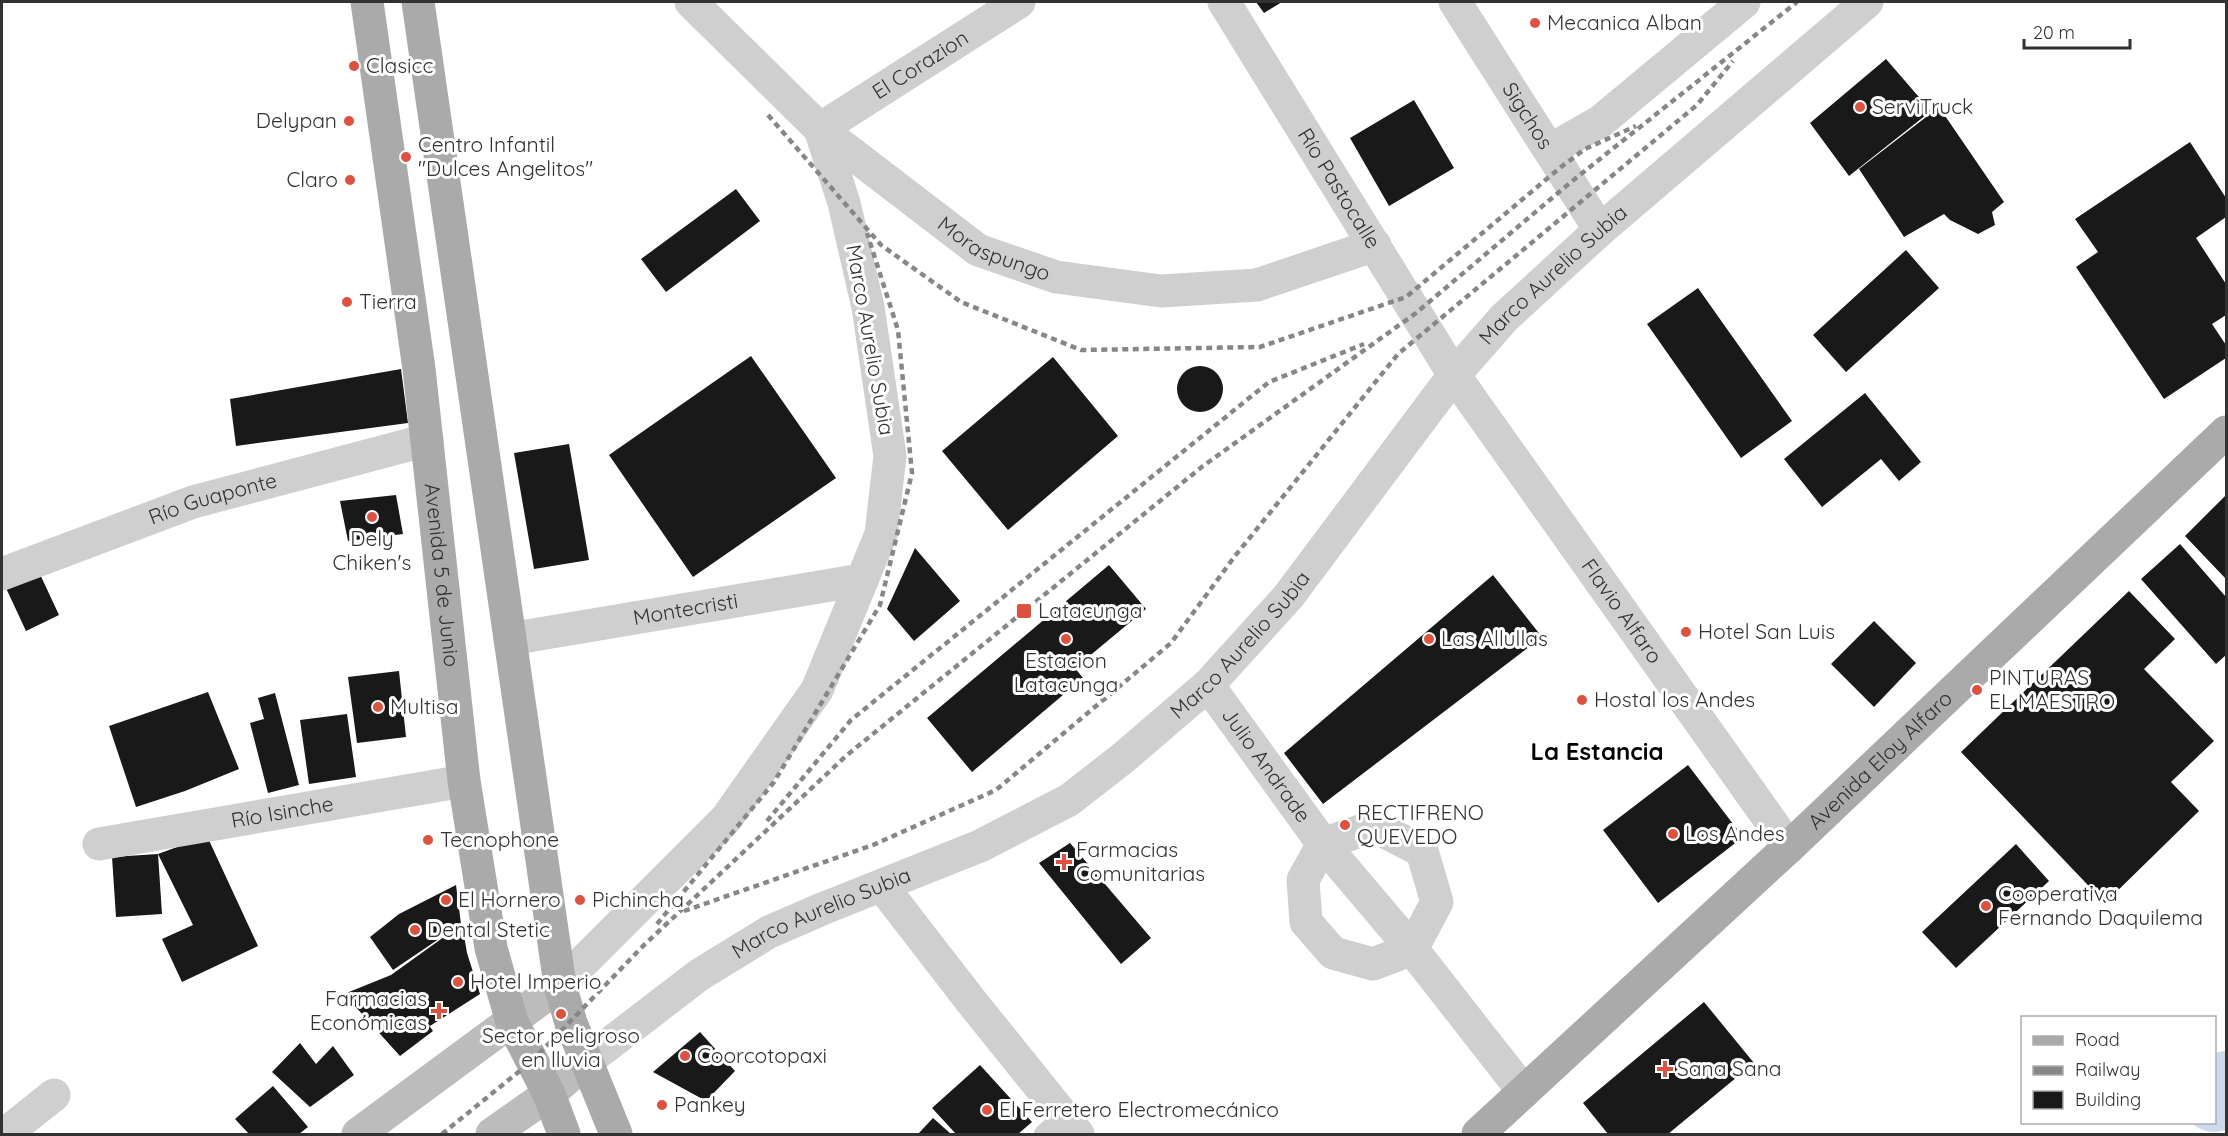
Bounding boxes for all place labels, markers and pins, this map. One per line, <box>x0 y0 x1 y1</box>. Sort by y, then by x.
place label: Mecanica Alban <box>1547 9 1702 35</box>
marker: Mecanica Alban <box>1528 16 1542 30</box>
place label: Clasicc <box>366 52 433 78</box>
marker: Clasicc <box>347 59 361 73</box>
place label: ServiTruck <box>1872 93 1973 119</box>
marker: ServiTruck <box>1853 100 1867 114</box>
place label: Delypan <box>256 107 337 133</box>
marker: Delypan <box>342 114 356 128</box>
place label: Centro Infantil "Dulces Angelitos" <box>418 131 593 181</box>
marker: Centro Infantil "Dulces Angelitos" <box>399 150 413 164</box>
place label: Claro <box>286 166 338 192</box>
marker: Claro <box>343 173 357 187</box>
place label: Tierra <box>359 288 417 314</box>
marker: Tierra <box>340 295 354 309</box>
marker: Dely Chiken's <box>365 510 379 524</box>
place label: Dely Chiken's <box>333 525 411 575</box>
place label: Latacunga <box>1038 597 1142 623</box>
marker: Latacunga <box>1015 602 1033 620</box>
place label: Hotel San Luis <box>1698 618 1835 644</box>
place label: Las Allullas <box>1441 625 1548 651</box>
marker: Hotel San Luis <box>1679 625 1693 639</box>
marker: Estacion Latacunga <box>1059 632 1073 646</box>
marker: Las Allullas <box>1422 632 1436 646</box>
place label: Estacion Latacunga <box>1014 647 1118 697</box>
place label: PINTURAS EL MAESTRO <box>1989 664 2115 714</box>
marker: PINTURAS EL MAESTRO <box>1970 683 1984 697</box>
place label: Hostal los Andes <box>1594 686 1755 712</box>
place label: Multisa <box>390 693 458 719</box>
marker: Hostal los Andes <box>1575 693 1589 707</box>
marker: Multisa <box>371 700 385 714</box>
place label: RECTIFRENO QUEVEDO <box>1357 799 1484 849</box>
marker: RECTIFRENO QUEVEDO <box>1338 818 1352 832</box>
place label: Los Andes <box>1685 820 1785 846</box>
place label: Tecnophone <box>440 826 559 852</box>
marker: Los Andes <box>1666 827 1680 841</box>
marker: Tecnophone <box>421 833 435 847</box>
place label: Farmacias Comunitarias <box>1076 836 1205 886</box>
marker: Farmacias Comunitarias <box>1057 855 1071 869</box>
place label: Cooperativa Fernando Daquilema <box>1998 880 2203 930</box>
place label: El Hornero <box>458 886 561 912</box>
place label: Pichincha <box>592 886 684 912</box>
marker: El Hornero <box>439 893 453 907</box>
marker: Pichincha <box>573 893 587 907</box>
marker: Cooperativa Fernando Daquilema <box>1979 899 1993 913</box>
place label: Dental Stetic <box>427 916 550 942</box>
marker: Dental Stetic <box>408 923 422 937</box>
place label: Hotel Imperio <box>470 968 602 994</box>
marker: Hotel Imperio <box>451 975 465 989</box>
place label: Farmacias Económicas <box>310 985 427 1035</box>
marker: Farmacias Económicas <box>432 1004 446 1018</box>
marker: Sector peligroso en lluvia <box>554 1007 568 1021</box>
place label: Sector peligroso en lluvia <box>482 1022 640 1072</box>
place label: Coorcotopaxi <box>697 1042 827 1068</box>
marker: Coorcotopaxi <box>678 1049 692 1063</box>
place label: Sana Sana <box>1677 1055 1782 1081</box>
marker: Sana Sana <box>1658 1062 1672 1076</box>
place label: Pankey <box>674 1091 746 1117</box>
place label: El Ferretero Electromecánico <box>999 1096 1279 1122</box>
marker: Pankey <box>655 1098 669 1112</box>
marker: El Ferretero Electromecánico <box>980 1103 994 1117</box>

